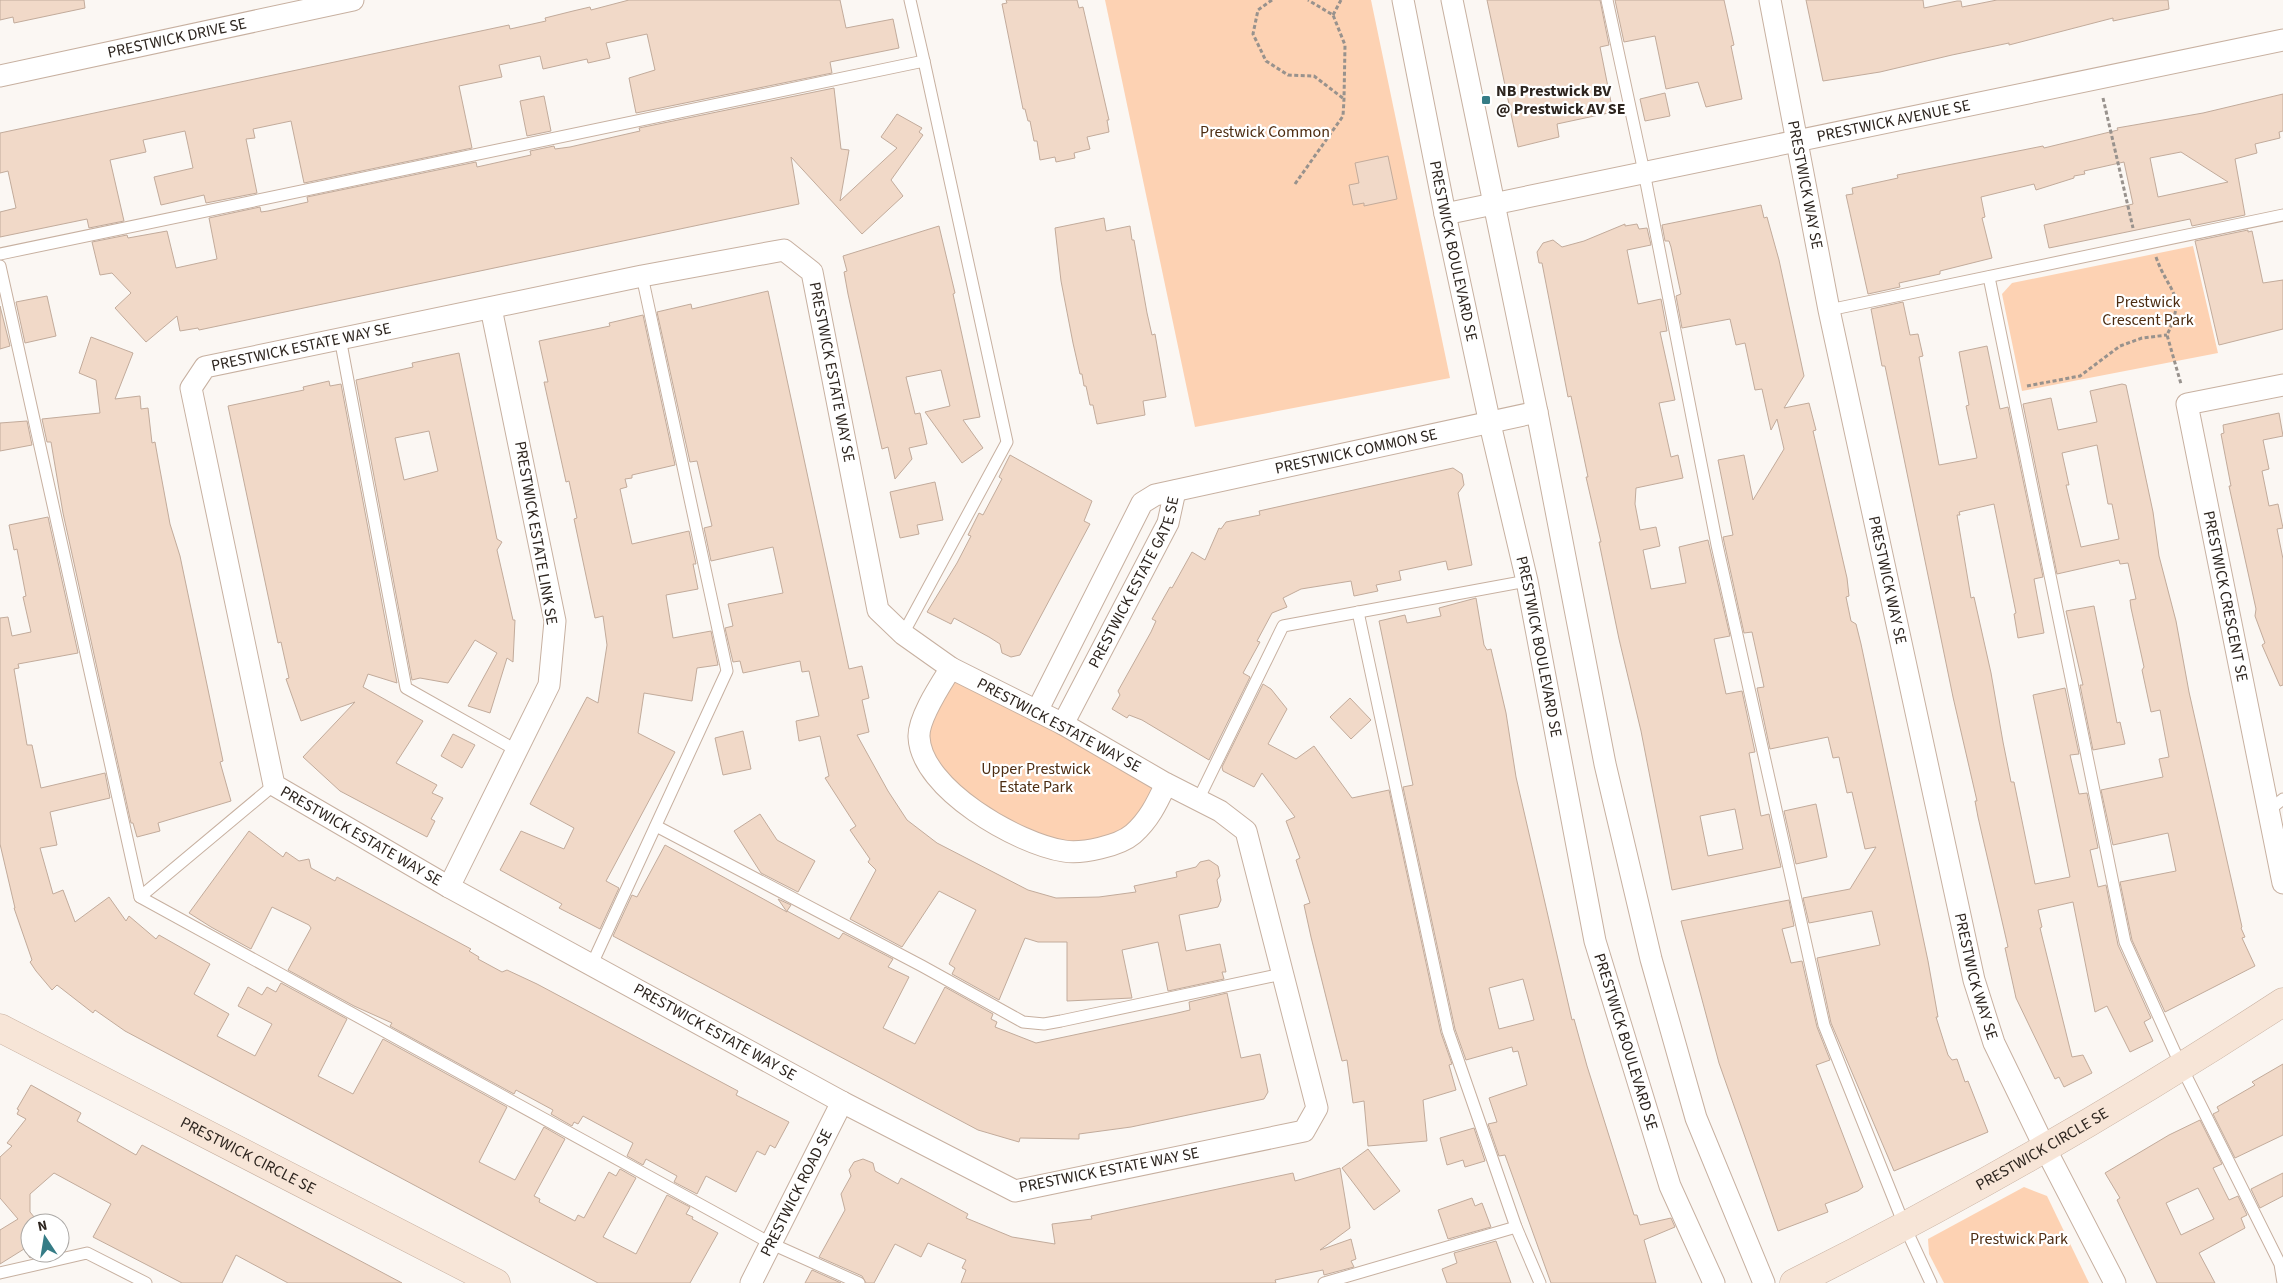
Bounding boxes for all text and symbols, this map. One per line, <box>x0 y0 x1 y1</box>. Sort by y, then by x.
street label: PRESTWICK DRIVE SE <box>105 12 249 64</box>
place label: NB Prestwick BV @ Prestwick AV SE <box>1496 80 1626 120</box>
marker: NB Prestwick BV @ Prestwick AV SE <box>1480 94 1492 106</box>
street label: PRESTWICK AVENUE SE <box>1815 94 1972 148</box>
street label: PRESTWICK WAY SE <box>1782 118 1828 251</box>
park label: Prestwick Common <box>1200 121 1330 143</box>
street label: PRESTWICK BOULEVARD SE <box>1424 159 1483 343</box>
street label: PRESTWICK ESTATE WAY SE <box>804 280 860 464</box>
park label: Prestwick Crescent Park <box>2102 291 2194 331</box>
street label: PRESTWICK ESTATE WAY SE <box>209 317 393 377</box>
street label: PRESTWICK COMMON SE <box>1273 423 1439 480</box>
street label: PRESTWICK ESTATE LINK SE <box>509 439 563 627</box>
street label: PRESTWICK ESTATE GATE SE <box>1083 494 1184 672</box>
street label: PRESTWICK CRESCENT SE <box>2198 509 2253 684</box>
street label: PRESTWICK WAY SE <box>1863 514 1912 646</box>
street label: PRESTWICK BOULEVARD SE <box>1510 554 1567 739</box>
street label: PRESTWICK ESTATE WAY SE <box>973 672 1145 778</box>
park label: Upper Prestwick Estate Park <box>981 758 1091 798</box>
street label: PRESTWICK ESTATE WAY SE <box>276 781 446 891</box>
street label: PRESTWICK WAY SE <box>1949 911 2003 1043</box>
street label: PRESTWICK BOULEVARD SE <box>1588 951 1663 1133</box>
street label: PRESTWICK ESTATE WAY SE <box>630 978 800 1086</box>
street label: PRESTWICK CIRCLE SE <box>1972 1102 2113 1196</box>
street label: PRESTWICK CIRCLE SE <box>176 1112 320 1200</box>
street label: PRESTWICK ROAD SE <box>755 1125 838 1260</box>
street label: PRESTWICK ESTATE WAY SE <box>1017 1142 1201 1198</box>
north arrow <box>20 1213 70 1263</box>
text: N <box>36 1216 49 1237</box>
park label: Prestwick Park <box>1970 1228 2068 1250</box>

